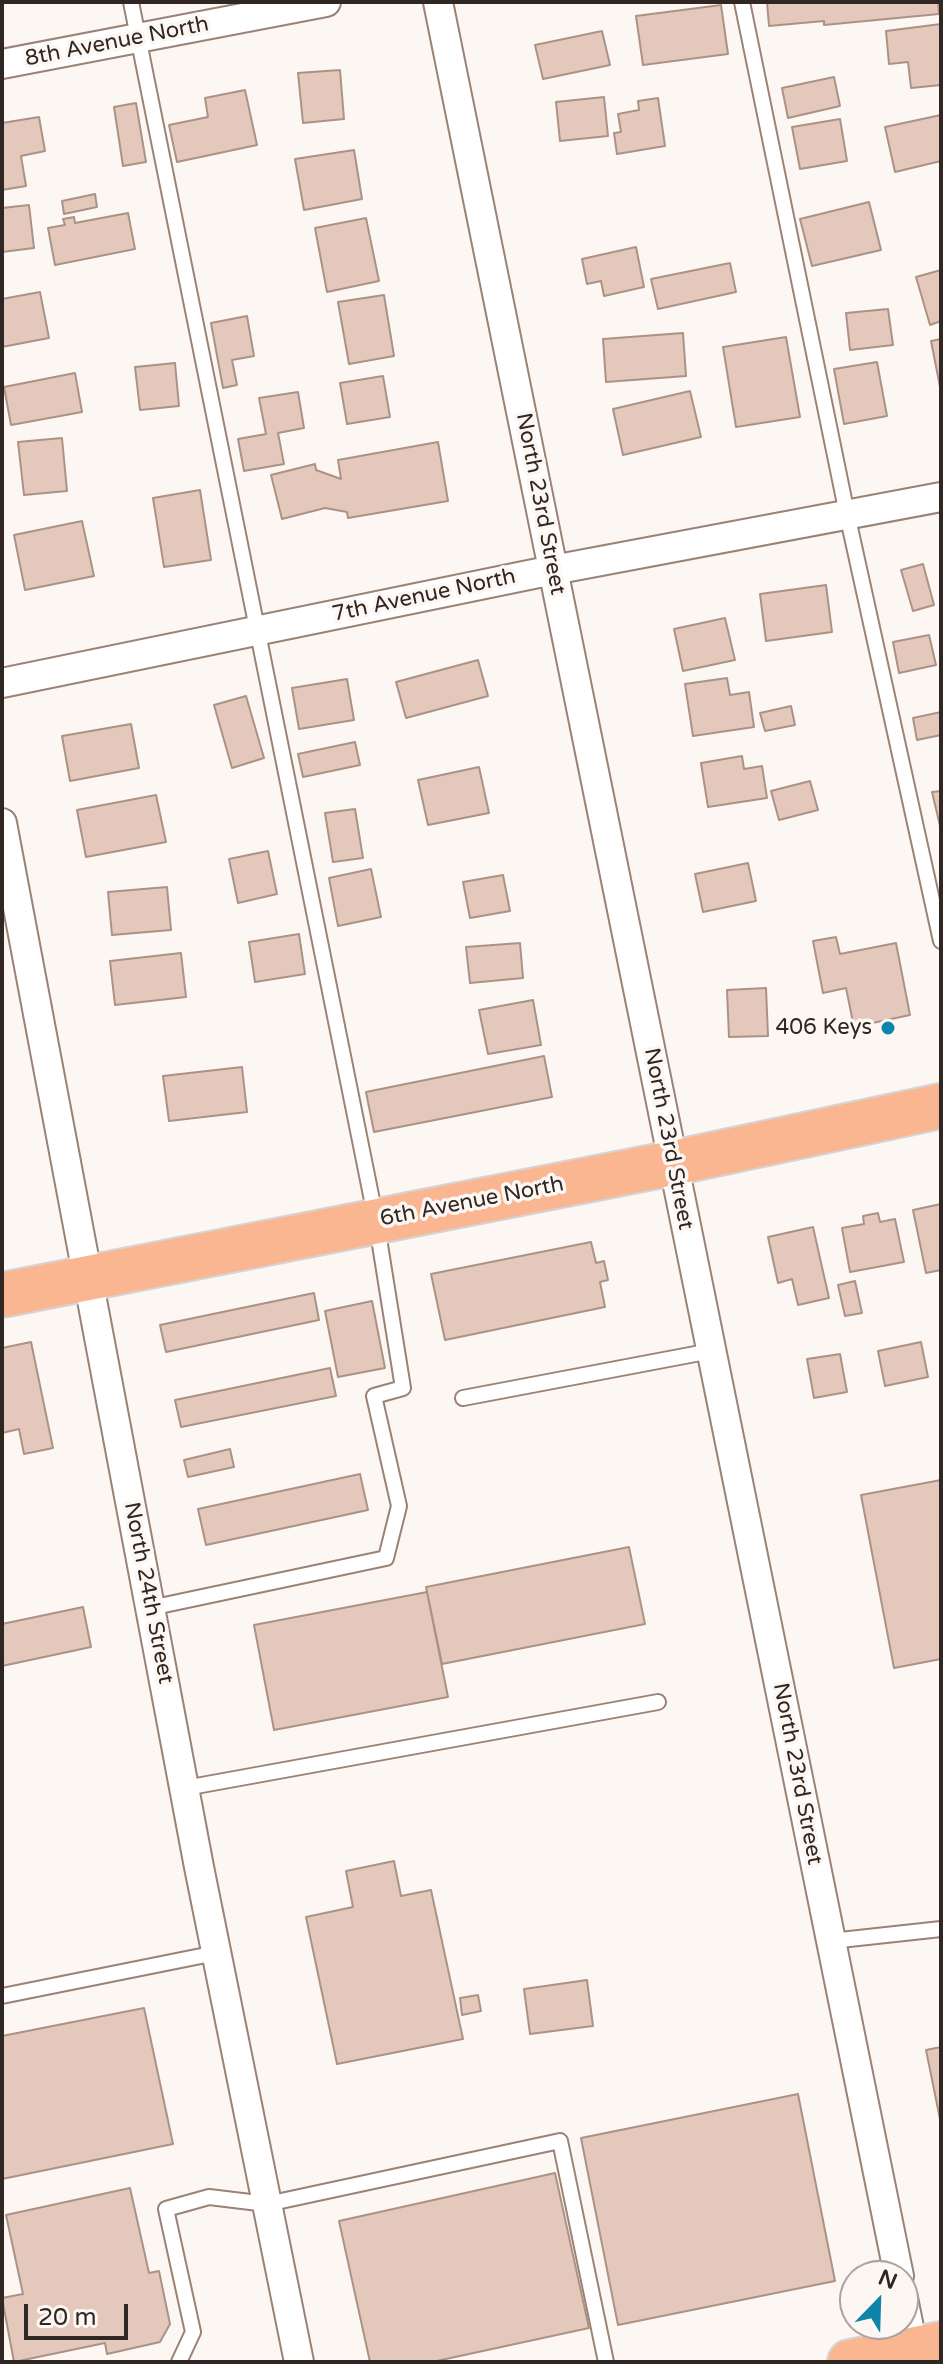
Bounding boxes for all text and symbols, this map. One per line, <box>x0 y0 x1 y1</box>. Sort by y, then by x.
street label: 8th Avenue North <box>23 11 211 73</box>
street label: North 23rd Street <box>509 411 571 597</box>
street label: 7th Avenue North <box>330 564 518 628</box>
place label: 406 Keys <box>775 1015 872 1041</box>
marker: 406 Keys <box>879 1019 897 1037</box>
street label: North 23rd Street <box>637 1046 699 1232</box>
street label: 6th Avenue North <box>378 1171 566 1233</box>
street label: North 24th Street <box>117 1500 179 1686</box>
street label: North 23rd Street <box>766 1681 828 1867</box>
north arrow <box>839 2260 919 2340</box>
text: N <box>874 2264 901 2295</box>
scale bar <box>28 2288 132 2338</box>
text: 20 m <box>38 2303 96 2332</box>

